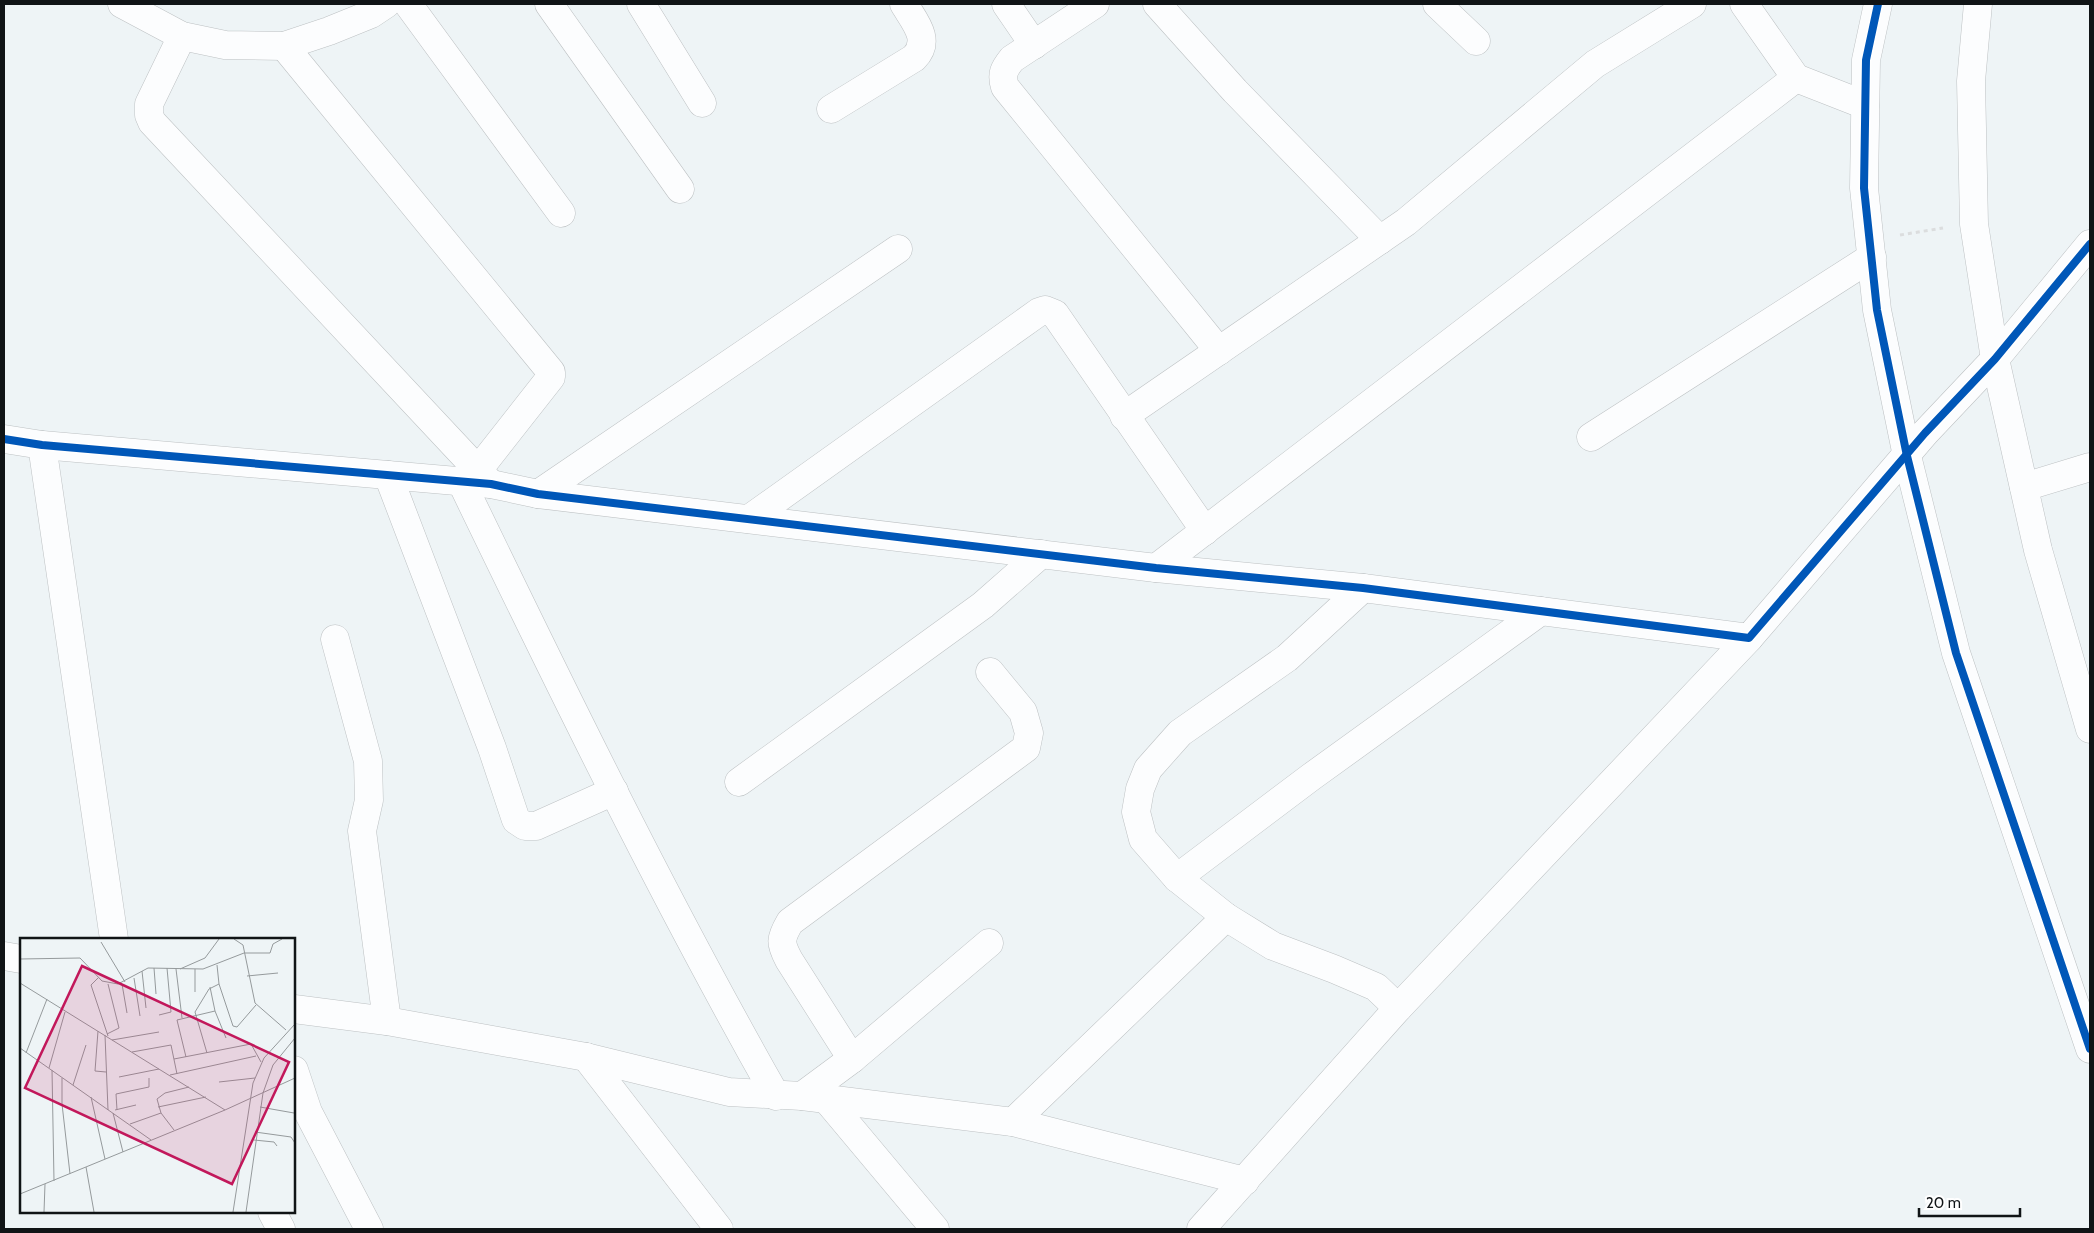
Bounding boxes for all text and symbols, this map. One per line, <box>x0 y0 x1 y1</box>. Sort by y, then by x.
inset map <box>20 938 295 1213</box>
scale bar <box>1919 1186 2020 1218</box>
text: 20 m <box>1926 1194 1961 1212</box>

